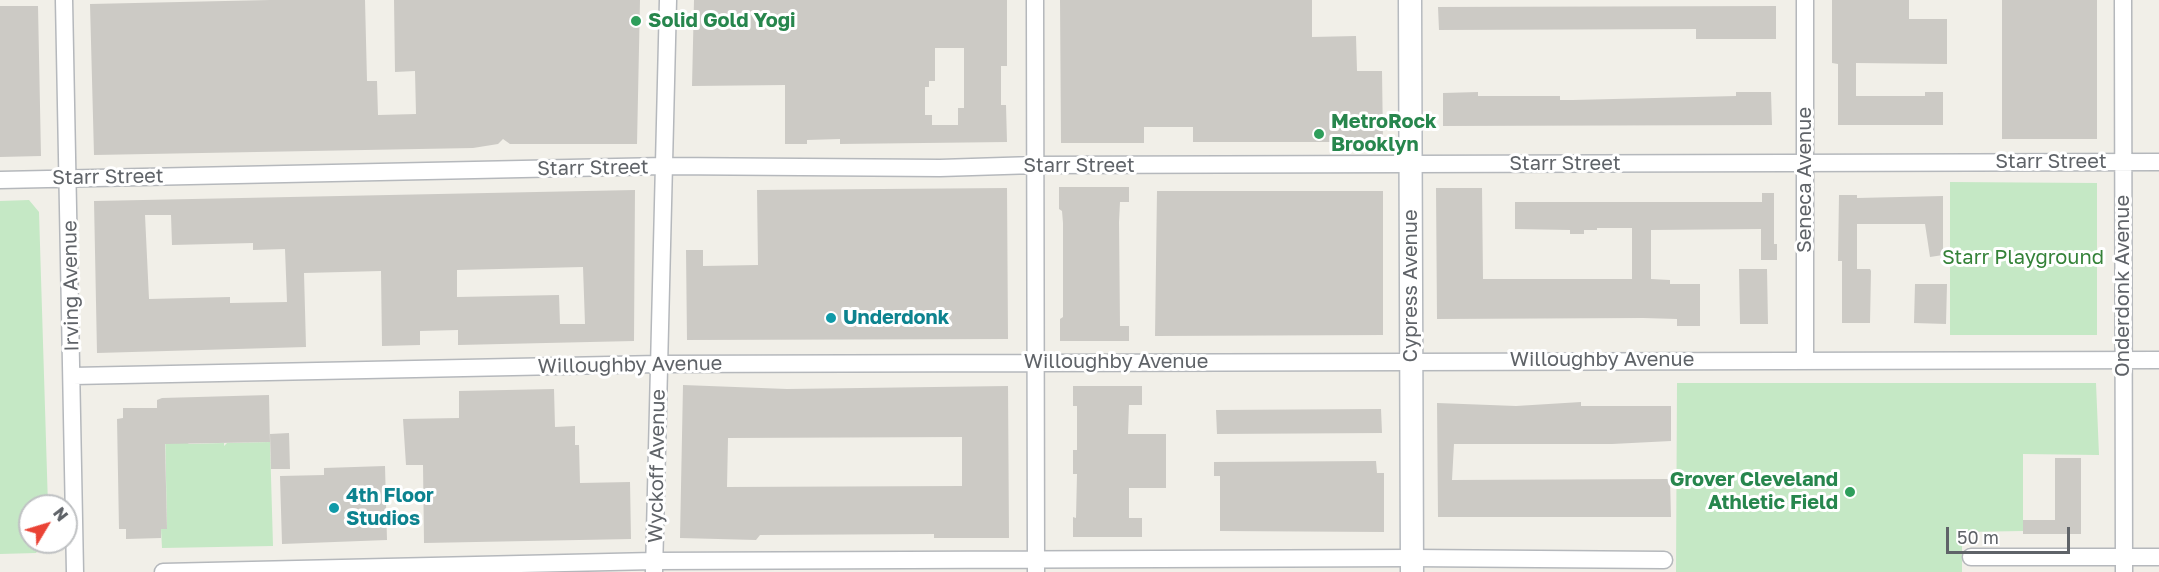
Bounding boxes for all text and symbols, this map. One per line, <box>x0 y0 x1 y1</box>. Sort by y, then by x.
place label: Solid Gold Yogi <box>648 9 795 33</box>
marker: Solid Gold Yogi <box>629 14 643 28</box>
street label: Seneca Avenue <box>1793 107 1817 253</box>
place label: MetroRock Brooklyn <box>1331 110 1437 157</box>
marker: MetroRock Brooklyn <box>1312 127 1326 141</box>
street label: Starr Street <box>1995 150 2107 174</box>
street label: Starr Street <box>1509 152 1621 176</box>
street label: Starr Street <box>1023 154 1135 178</box>
street label: Starr Street <box>537 155 649 181</box>
street label: Starr Street <box>52 164 164 190</box>
street label: Onderdonk Avenue <box>2111 195 2135 377</box>
street label: Cypress Avenue <box>1399 209 1423 363</box>
street label: Irving Avenue <box>58 220 84 352</box>
park label: Starr Playground <box>1942 246 2104 270</box>
place label: Underdonk <box>843 306 949 330</box>
marker: Underdonk <box>824 311 838 325</box>
street label: Willoughby Avenue <box>1510 348 1694 372</box>
street label: Willoughby Avenue <box>1024 350 1208 374</box>
street label: Willoughby Avenue <box>538 351 722 379</box>
street label: Wyckoff Avenue <box>644 389 670 543</box>
place label: Grover Cleveland Athletic Field <box>1670 468 1838 515</box>
place label: 4th Floor Studios <box>346 484 434 531</box>
marker: Grover Cleveland Athletic Field <box>1843 485 1857 499</box>
north arrow <box>18 494 78 554</box>
marker: 4th Floor Studios <box>327 501 341 515</box>
text: N <box>49 503 72 525</box>
scale bar <box>1949 515 2074 553</box>
text: 50 m <box>1957 526 1999 548</box>

